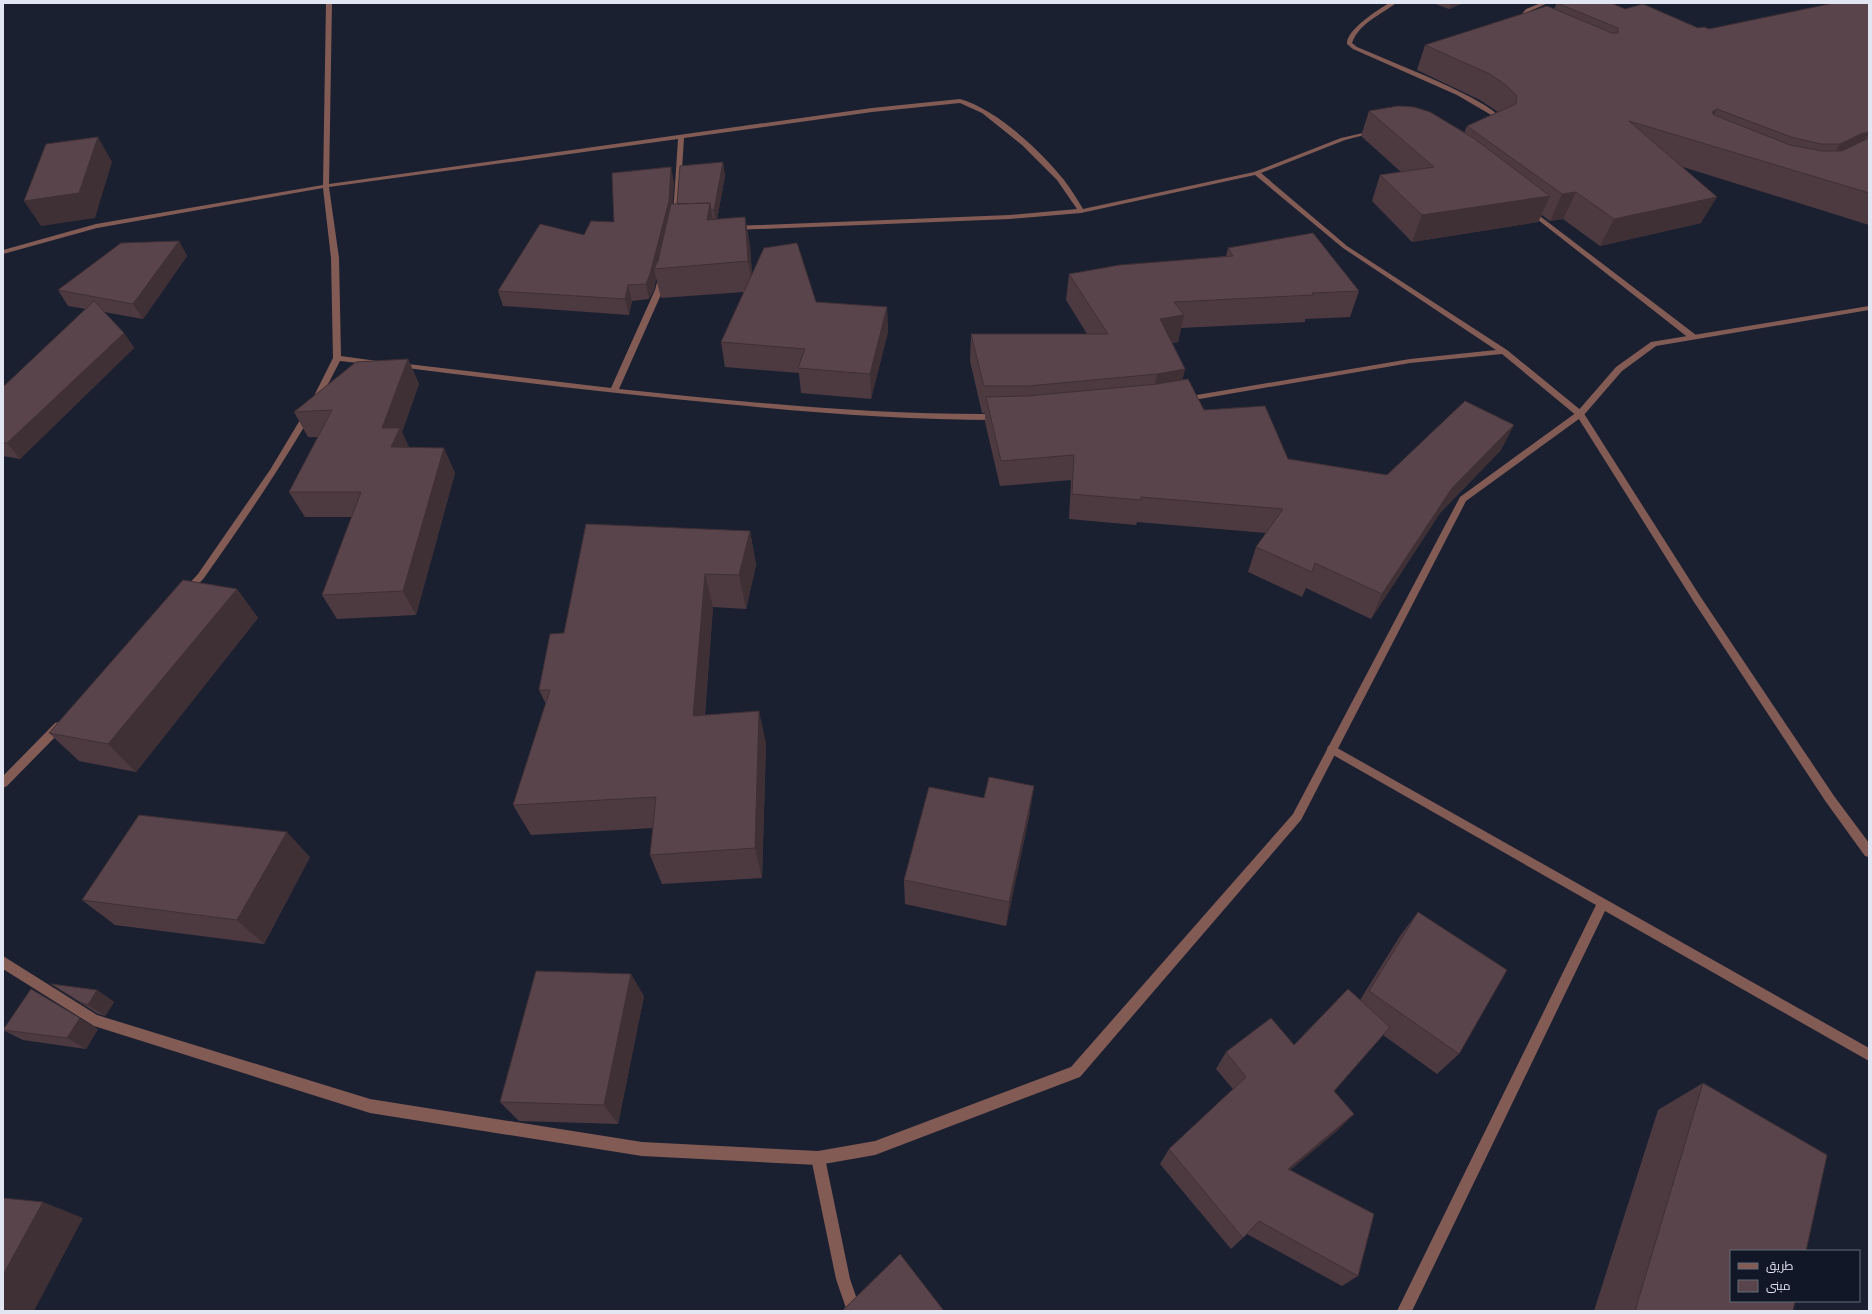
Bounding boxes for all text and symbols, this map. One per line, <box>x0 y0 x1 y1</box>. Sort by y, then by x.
legend <box>1730 1250 1860 1302</box>
text: طريق <box>1766 1258 1794 1273</box>
text: مبنى <box>1766 1278 1791 1293</box>

